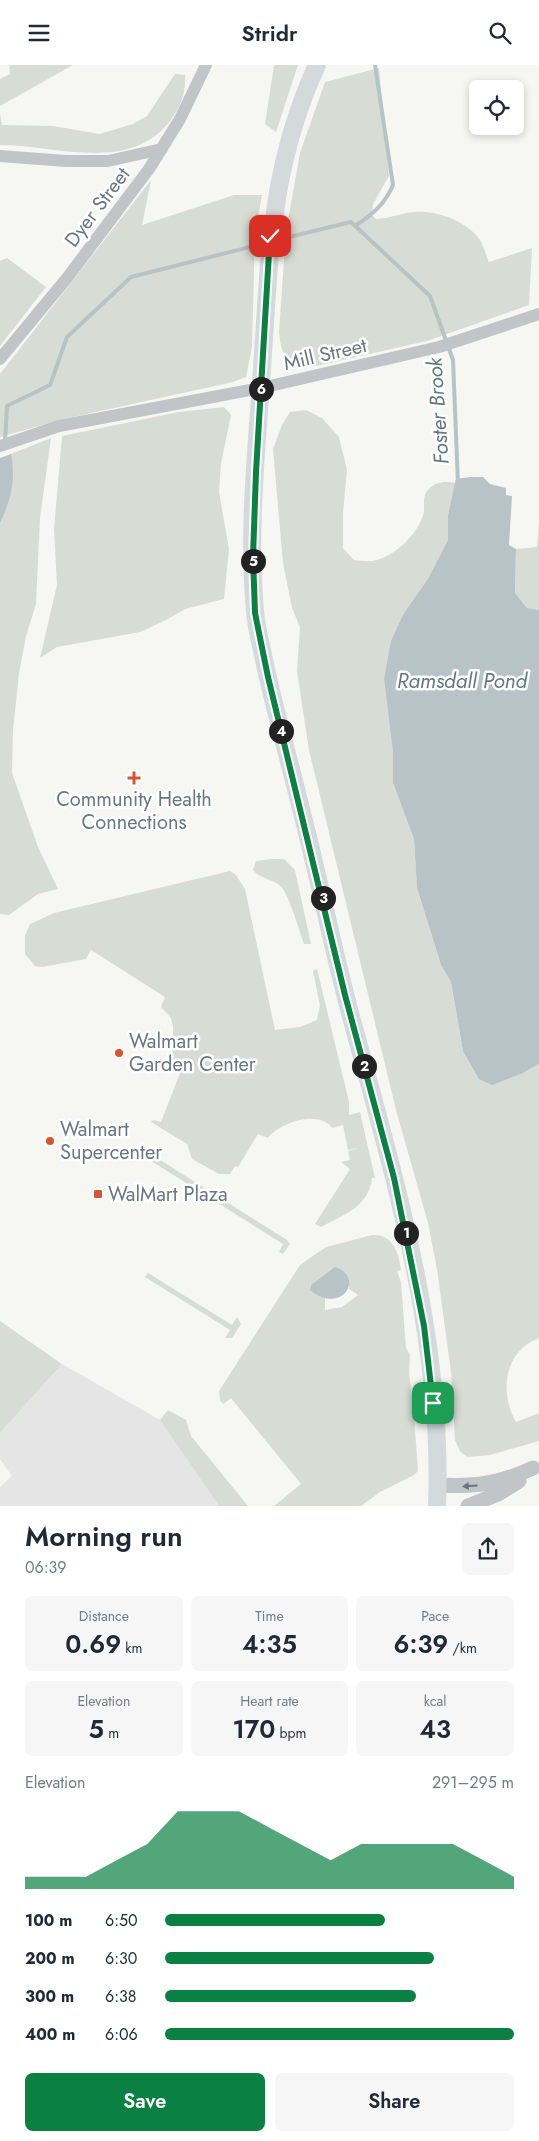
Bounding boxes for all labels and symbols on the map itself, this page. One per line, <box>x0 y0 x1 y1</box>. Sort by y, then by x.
street label: Dyer Street <box>58 161 137 253</box>
pin <box>249 215 291 257</box>
street label: Mill Street <box>281 331 370 378</box>
water label: Foster Brook <box>419 356 457 465</box>
pin: 6 <box>248 377 274 401</box>
pin: 5 <box>240 549 266 573</box>
water label: Ramsdall Pond <box>397 666 528 696</box>
pin: 4 <box>268 719 294 743</box>
marker: Community Health Connections <box>127 771 141 785</box>
place label: Community Health Connections <box>56 785 212 837</box>
pin: 3 <box>310 885 336 911</box>
place label: Walmart Garden Center <box>129 1027 256 1079</box>
marker: Walmart Garden Center <box>113 1047 125 1059</box>
pin: 2 <box>352 1053 376 1079</box>
place label: Walmart Supercenter <box>60 1115 162 1167</box>
marker: Walmart Supercenter <box>44 1135 56 1147</box>
place label: WalMart Plaza <box>108 1180 228 1209</box>
marker: WalMart Plaza <box>92 1188 104 1200</box>
pin: 1 <box>394 1221 418 1245</box>
pin <box>412 1382 454 1424</box>
one-way arrow <box>461 1482 477 1490</box>

